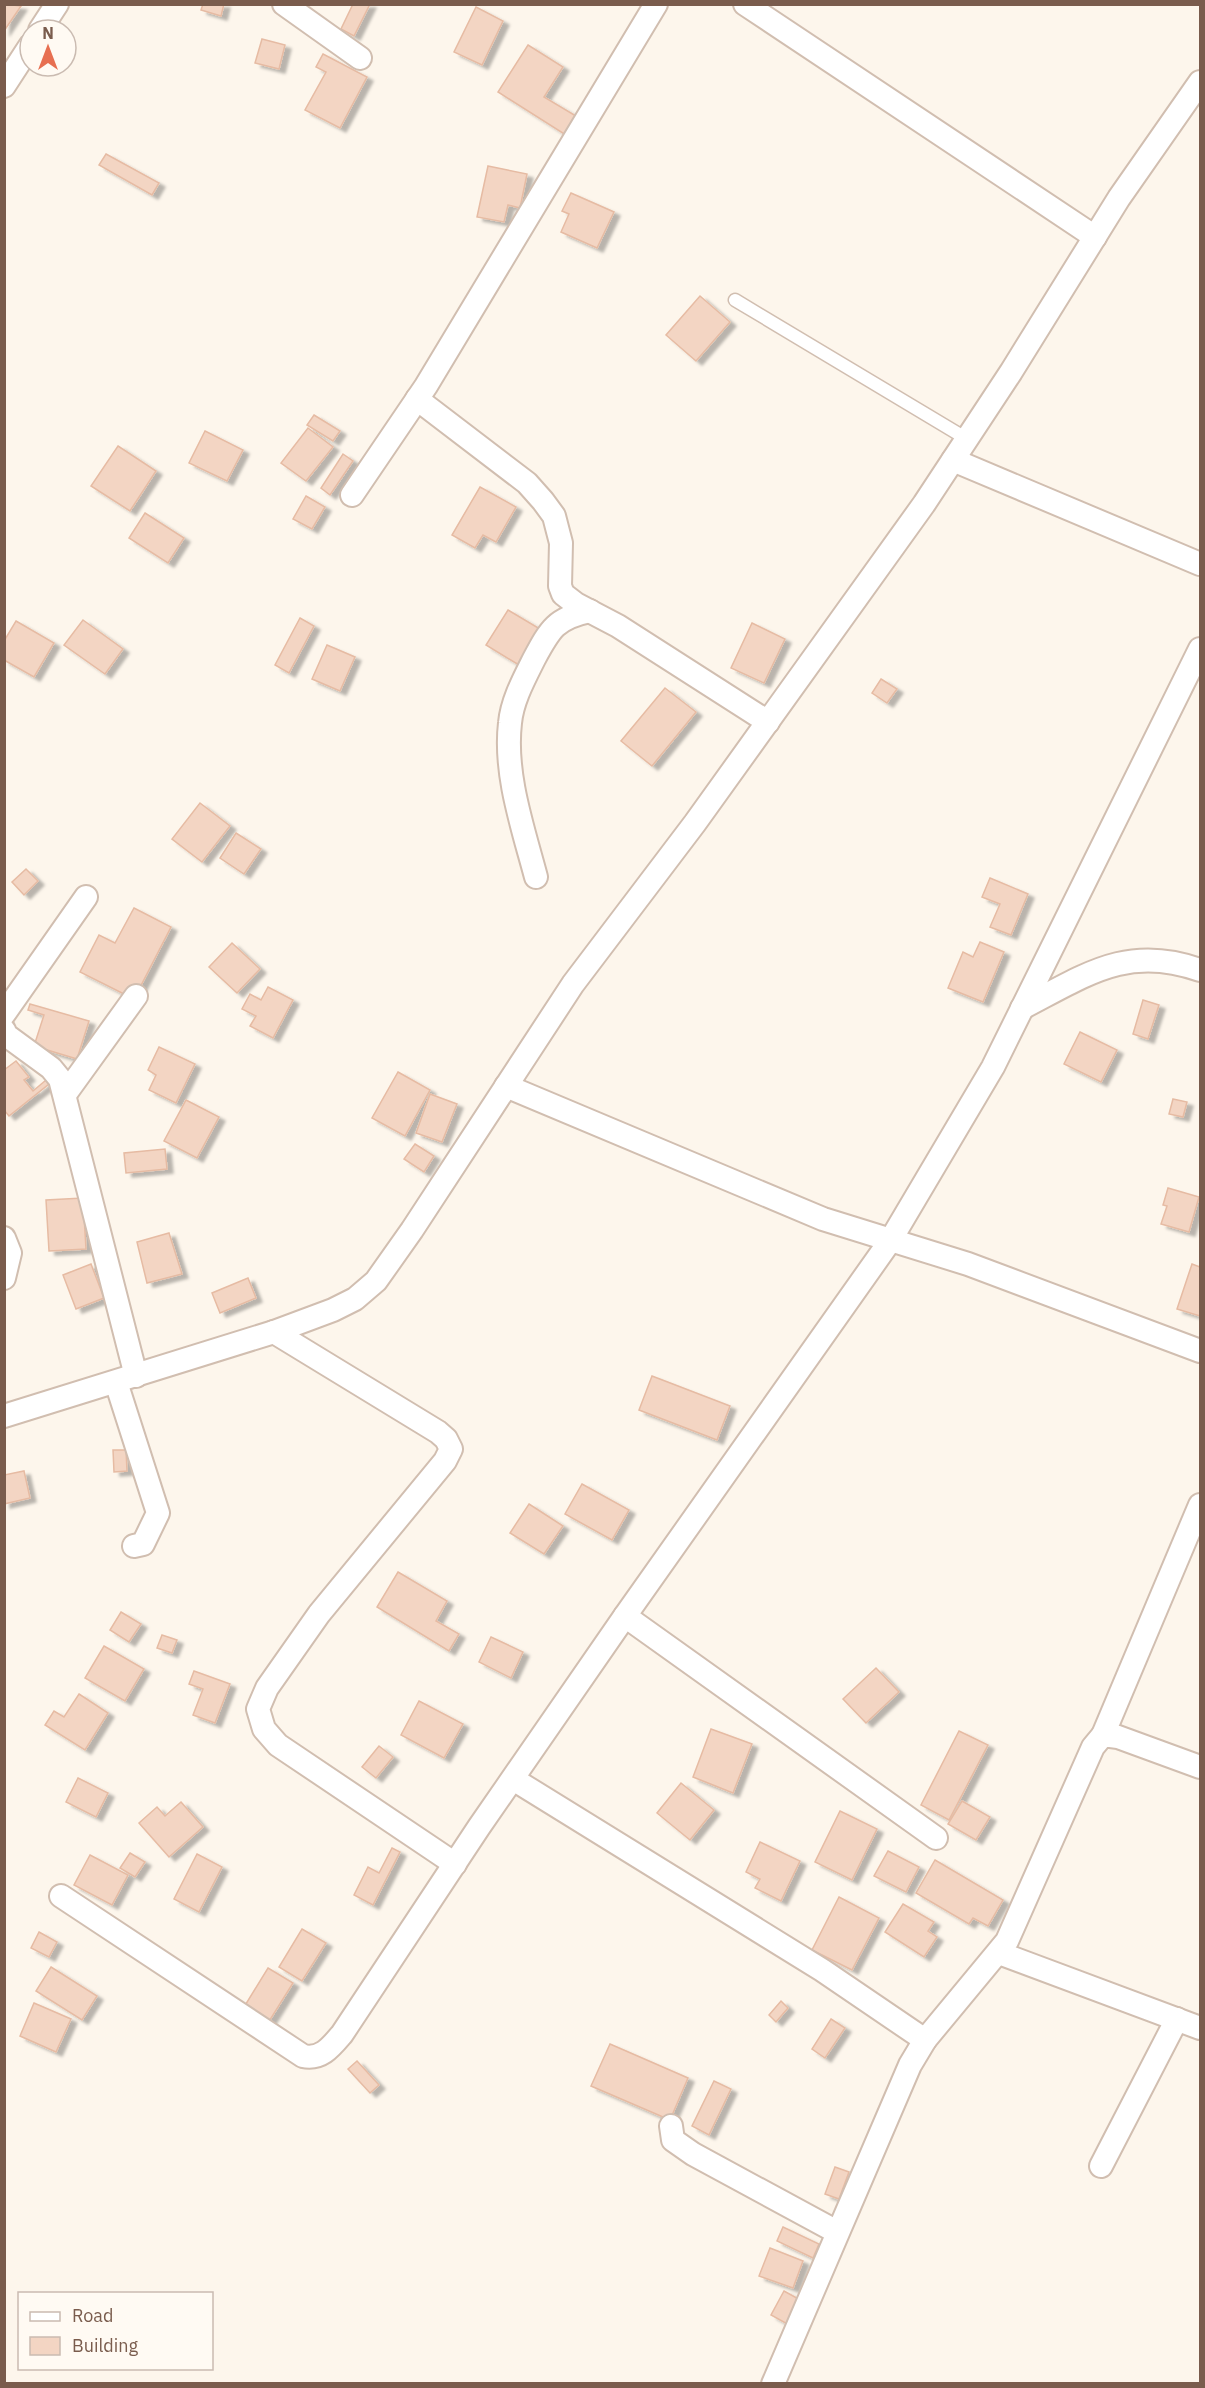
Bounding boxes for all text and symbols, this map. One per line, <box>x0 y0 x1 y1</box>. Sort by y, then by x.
north arrow <box>18 18 78 78</box>
text: N <box>42 23 54 43</box>
legend <box>18 2292 213 2370</box>
text: Road <box>72 2304 113 2327</box>
text: Building <box>72 2334 139 2357</box>

